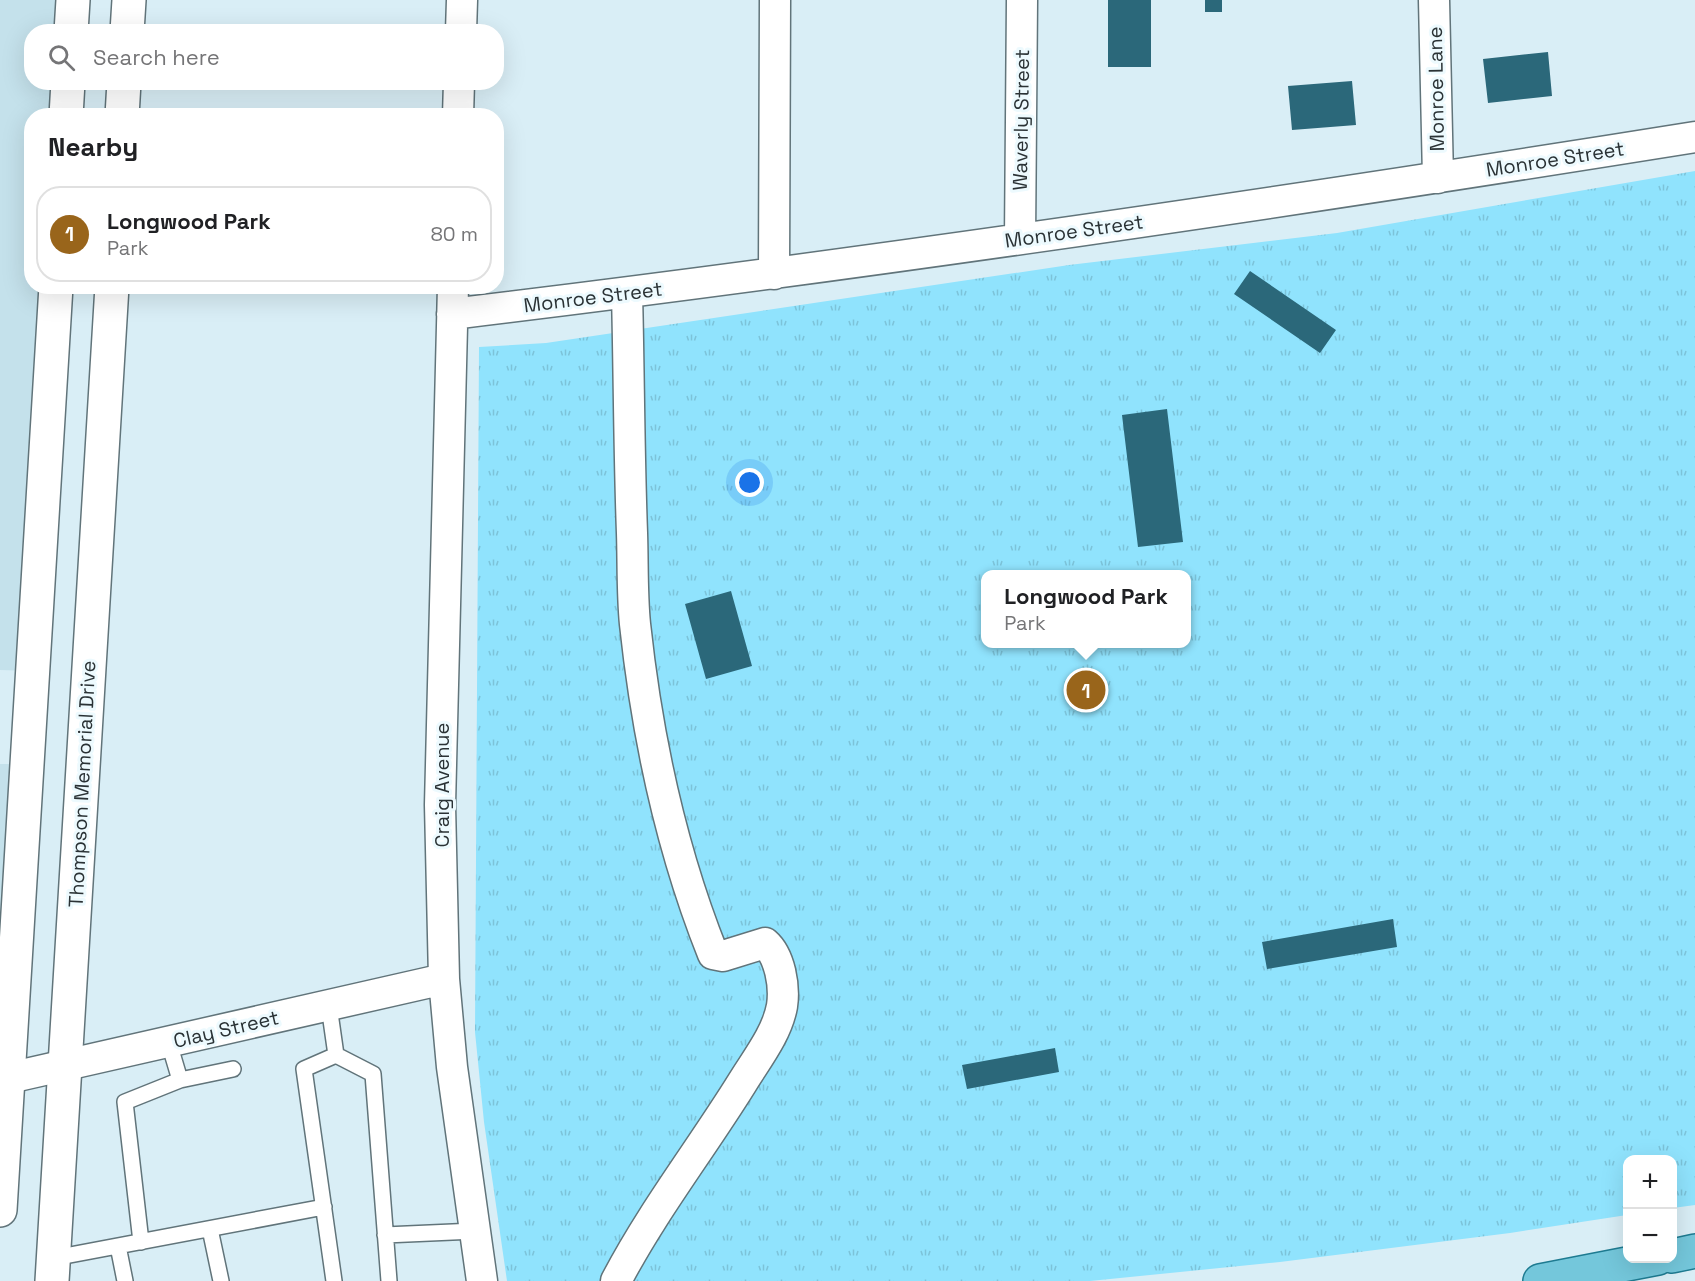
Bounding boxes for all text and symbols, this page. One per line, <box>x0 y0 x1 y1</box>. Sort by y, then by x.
search box <box>24 24 504 90</box>
street label: Monroe Lane <box>1422 26 1450 152</box>
icon: search <box>45 41 78 74</box>
text: Search here <box>93 43 220 71</box>
street label: Waverly Street <box>1007 49 1035 191</box>
text: Nearby <box>48 130 138 164</box>
street label: Monroe Street <box>1484 135 1626 183</box>
text: Longwood Park <box>107 207 271 235</box>
street label: Monroe Street <box>1003 208 1145 254</box>
text: 1 <box>65 221 74 247</box>
text: 80 m <box>430 221 478 247</box>
text: Park <box>107 235 149 261</box>
street label: Monroe Street <box>522 276 664 318</box>
your location <box>735 468 764 497</box>
popup <box>981 570 1191 648</box>
text: Longwood Park <box>1004 582 1168 610</box>
text: Park <box>1004 610 1046 636</box>
street label: Thompson Memorial Drive <box>63 660 101 908</box>
pin: 1 <box>1066 668 1106 712</box>
street label: Craig Avenue <box>429 723 455 847</box>
street label: Clay Street <box>171 1004 281 1054</box>
map controls <box>1623 1155 1677 1263</box>
button: + <box>1623 1155 1677 1209</box>
button: − <box>1623 1209 1677 1263</box>

